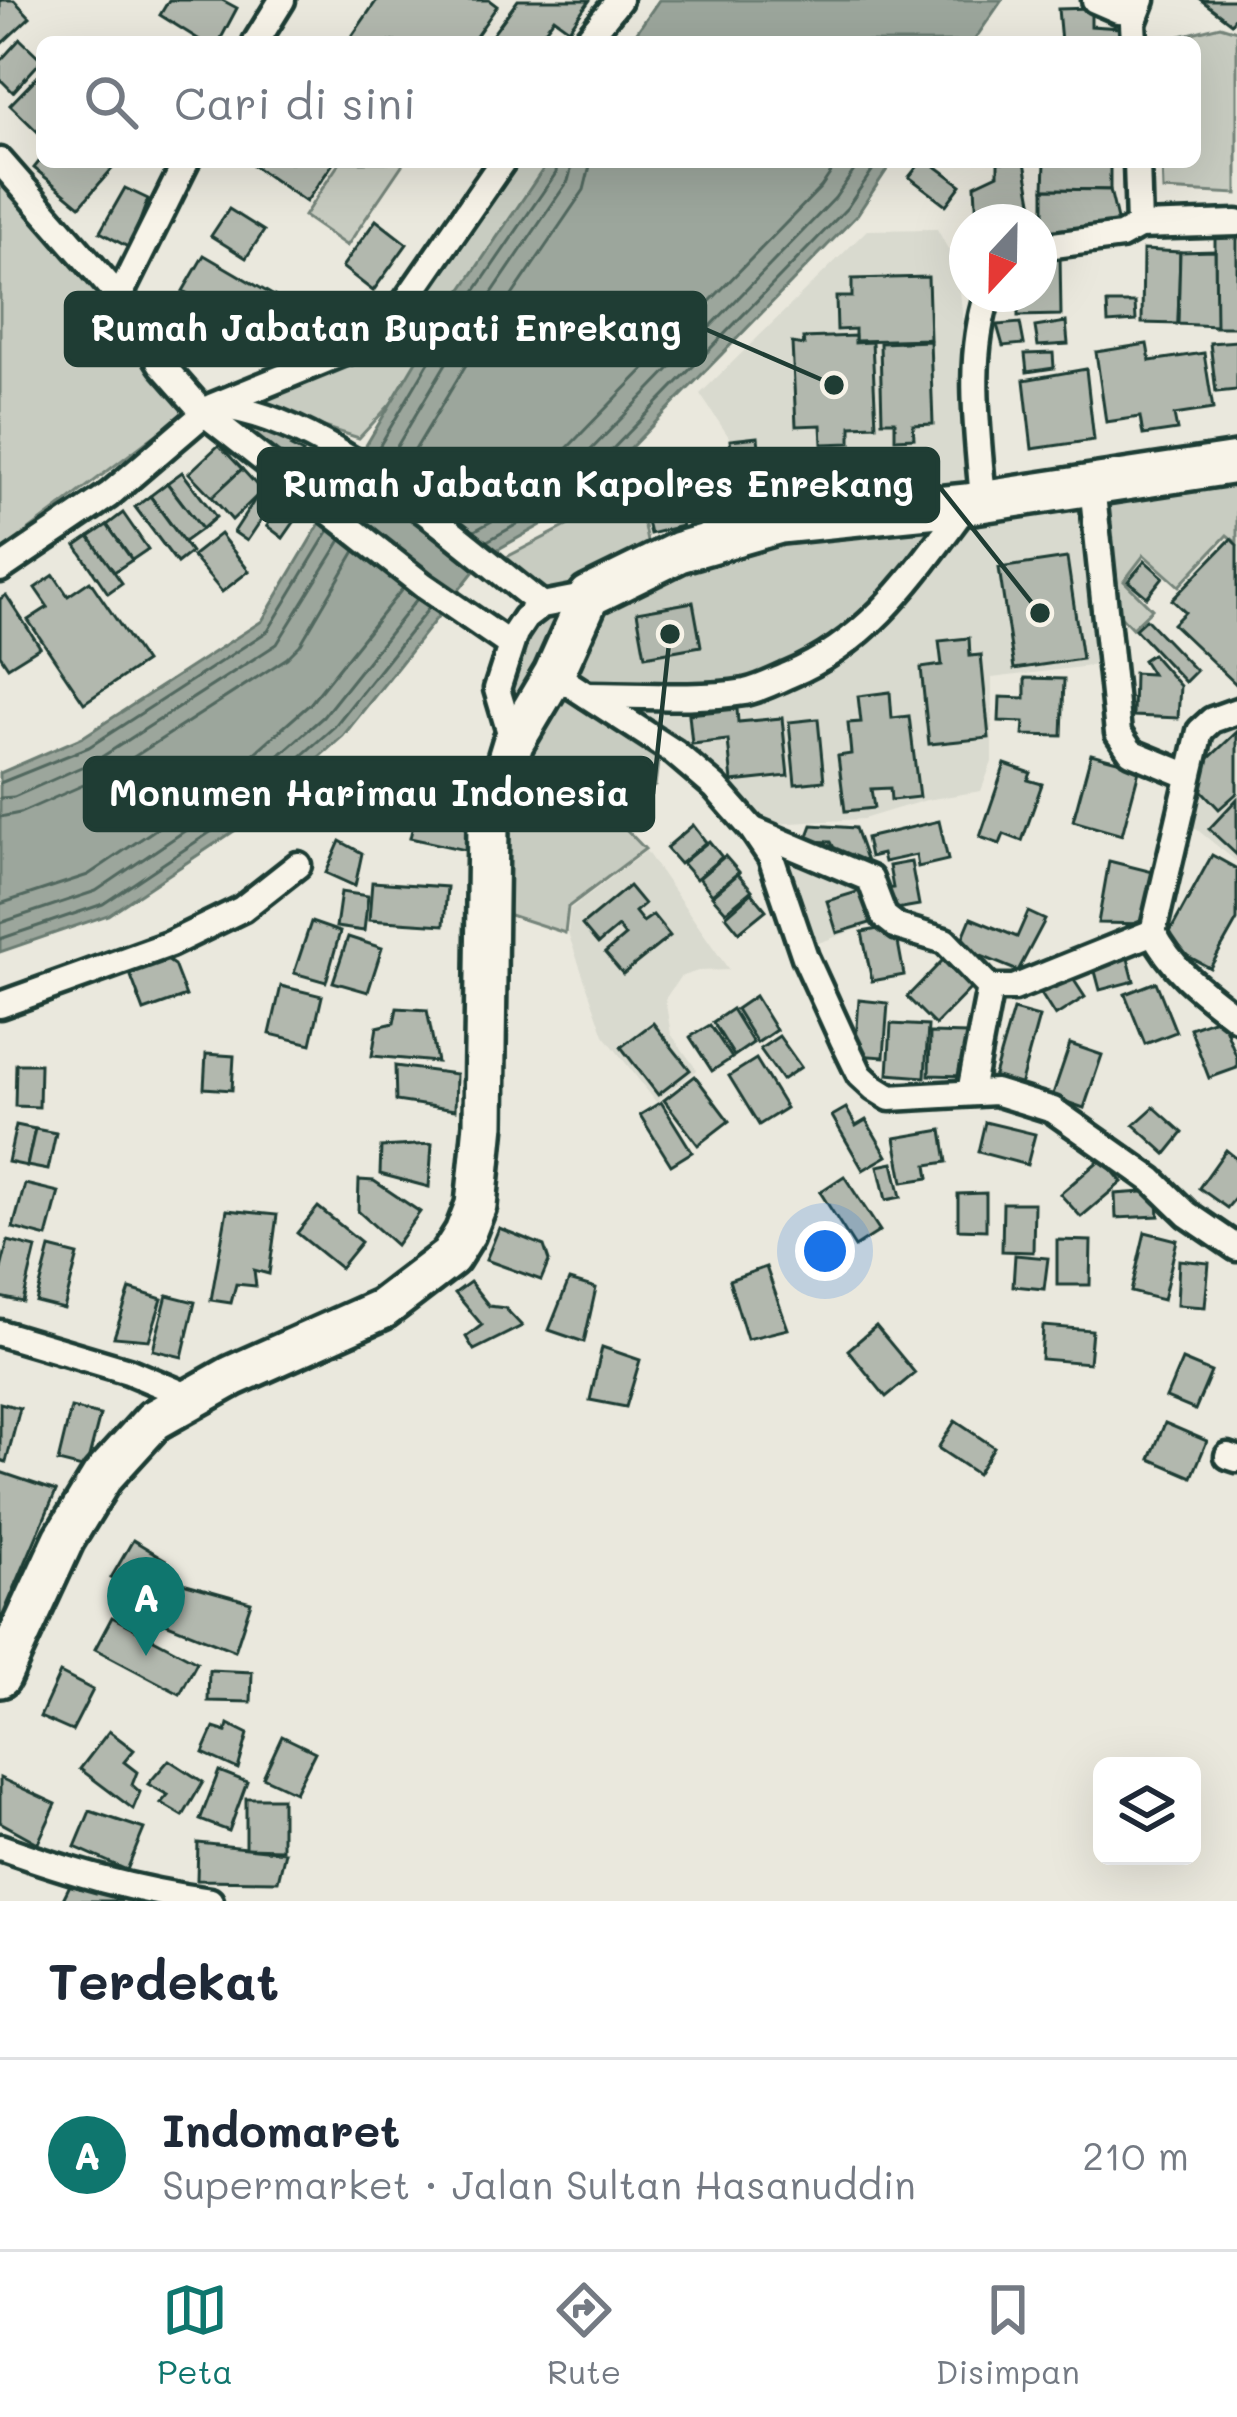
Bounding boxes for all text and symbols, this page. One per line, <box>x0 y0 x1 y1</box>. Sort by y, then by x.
search box <box>36 36 1201 168</box>
icon: search <box>78 69 144 135</box>
text: Cari di sini <box>174 73 416 131</box>
north arrow <box>949 204 1057 312</box>
callout: Rumah Jabatan Bupati Enrekang <box>66 293 705 365</box>
text: Rumah Jabatan Bupati Enrekang <box>91 303 681 350</box>
callout: Rumah Jabatan Kapolres Enrekang <box>259 449 938 521</box>
text: Rumah Jabatan Kapolres Enrekang <box>282 459 914 506</box>
callout: Monumen Harimau Indonesia <box>85 758 653 830</box>
text: Monumen Harimau Indonesia <box>109 768 629 815</box>
your location <box>795 1221 855 1281</box>
pin: A <box>107 1557 185 1656</box>
map controls <box>1093 1757 1201 1865</box>
button: layers <box>1093 1757 1201 1865</box>
text: Terdekat <box>48 1946 279 2013</box>
text: Indomaret <box>162 2100 400 2158</box>
text: A <box>73 2129 101 2180</box>
text: 210 m <box>1082 2129 1189 2180</box>
text: Supermarket · Jalan Sultan Hasanuddin <box>162 2158 916 2209</box>
tab: Peta <box>157 2277 233 2392</box>
tab: Rute <box>547 2277 621 2392</box>
tab: Disimpan <box>935 2277 1080 2392</box>

